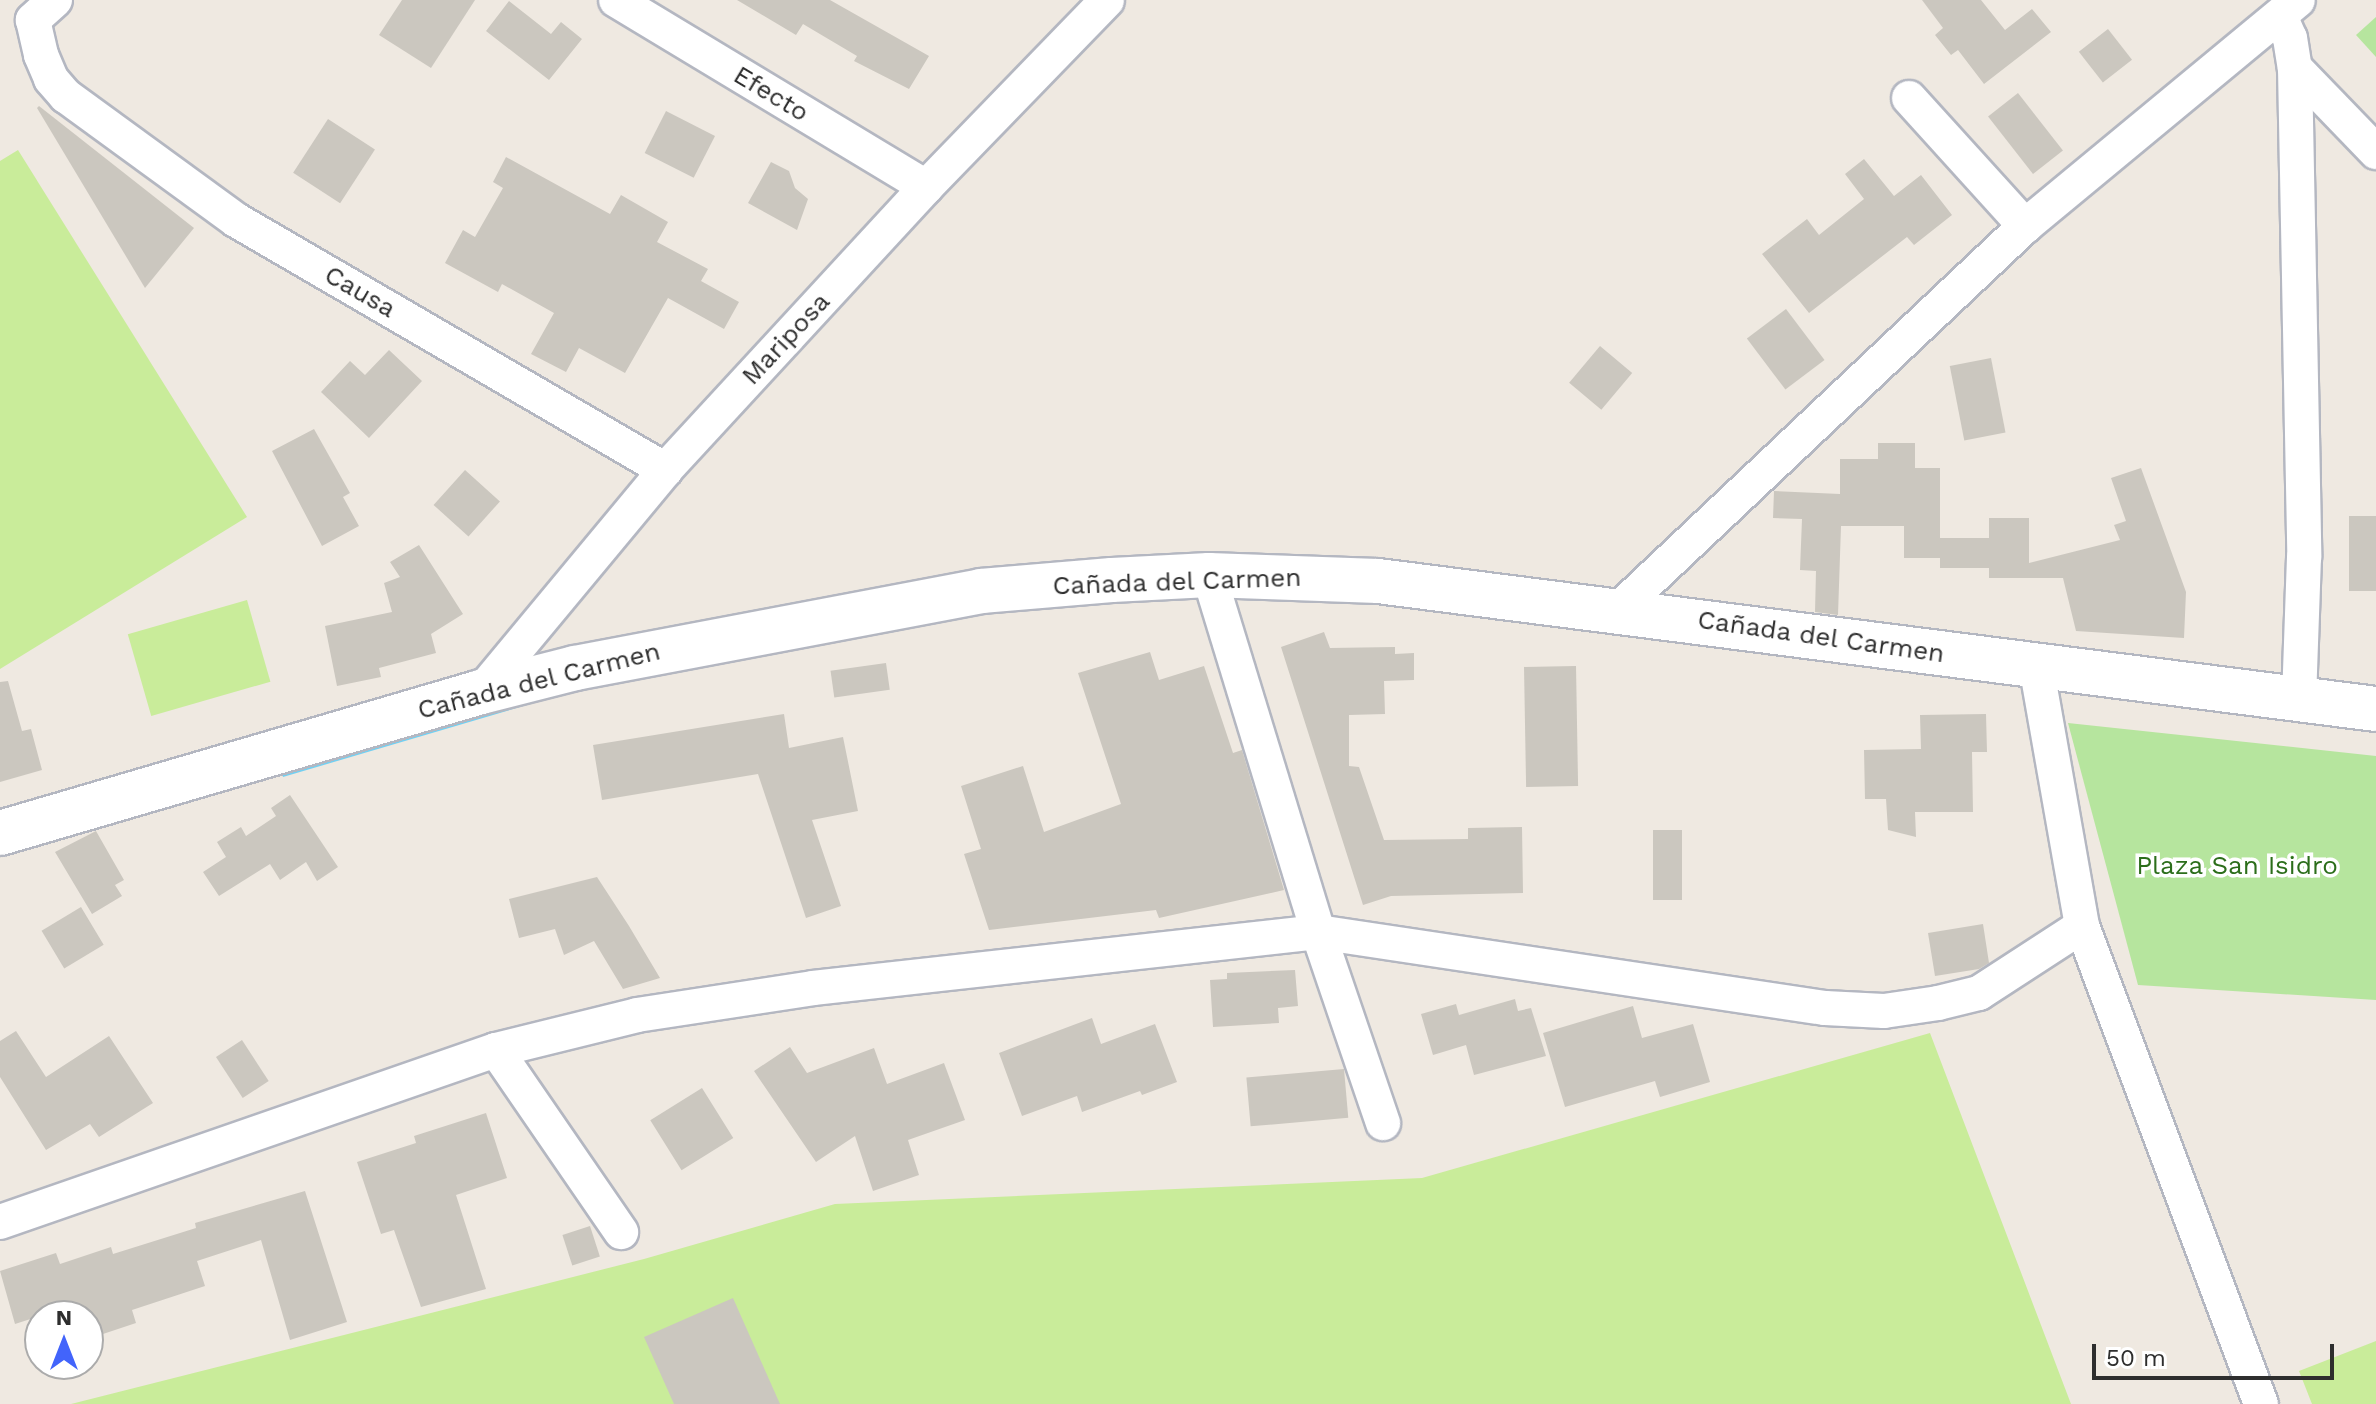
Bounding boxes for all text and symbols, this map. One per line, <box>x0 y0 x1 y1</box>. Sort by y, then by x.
street label: Efecto <box>728 59 814 129</box>
street label: Causa <box>319 259 401 325</box>
street label: Mariposa <box>736 286 836 392</box>
street label: Cañada del Carmen <box>1051 562 1303 602</box>
street label: Cañada del Carmen <box>1695 604 1947 670</box>
street label: Cañada del Carmen <box>414 636 664 726</box>
park label: Plaza San Isidro <box>2136 850 2338 882</box>
north arrow <box>24 1300 104 1380</box>
text: N <box>56 1305 72 1330</box>
scale bar <box>2096 1328 2338 1378</box>
text: 50 m <box>2106 1344 2166 1372</box>

